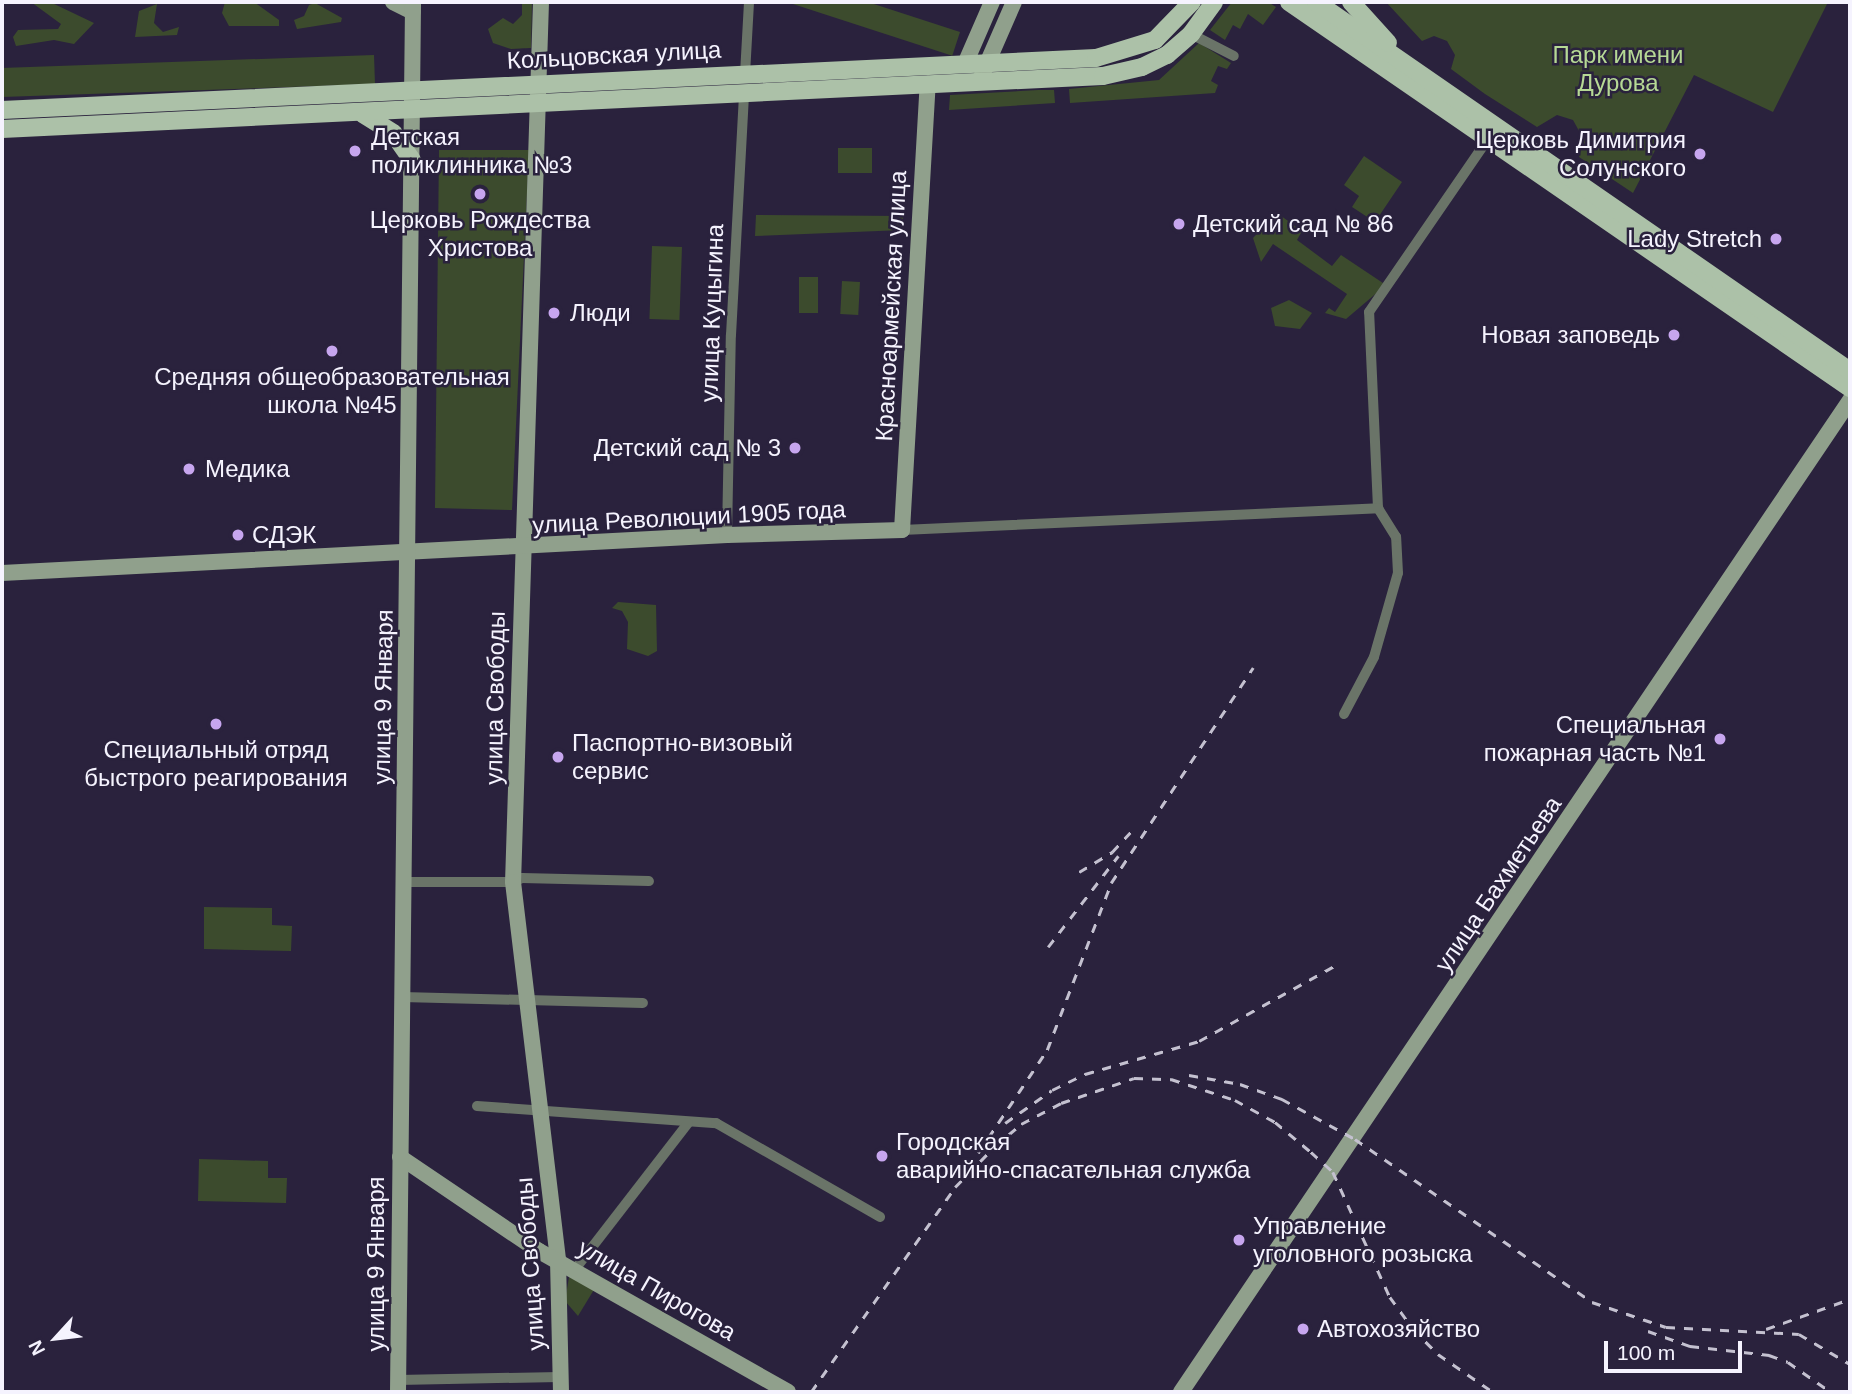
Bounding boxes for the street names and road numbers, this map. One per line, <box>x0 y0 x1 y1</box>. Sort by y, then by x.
street label: Кольцовская улица <box>506 35 722 75</box>
street label: Красноармейская улица <box>870 170 912 442</box>
street label: улица Куцыгина <box>694 223 730 403</box>
street label: улица Революции 1905 года <box>531 494 847 540</box>
street label: улица 9 Января <box>367 609 399 785</box>
street label: улица Свободы <box>479 611 511 785</box>
street label: улица Бахметьева <box>1429 791 1567 977</box>
street label: улица 9 Января <box>362 1176 390 1352</box>
street label: улица Свободы <box>510 1176 550 1352</box>
street label: улица Пирогова <box>573 1233 741 1347</box>

